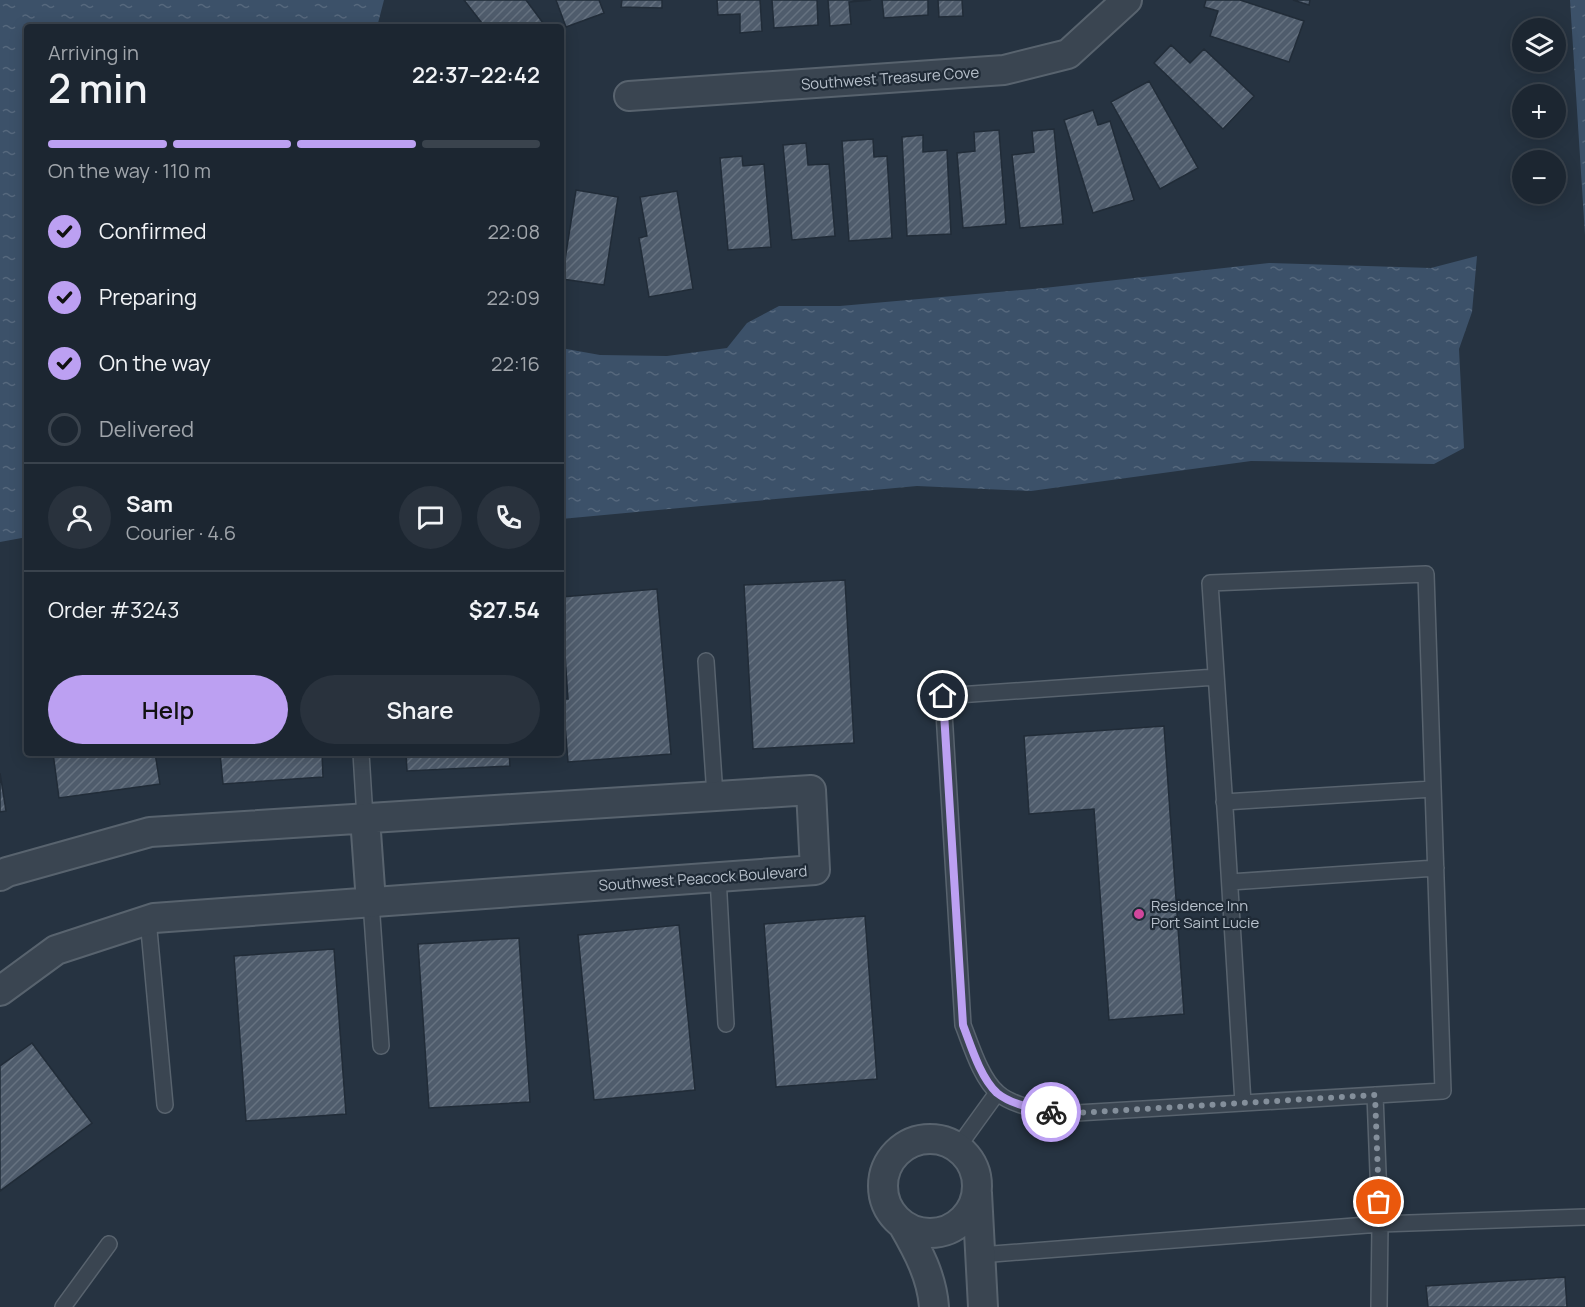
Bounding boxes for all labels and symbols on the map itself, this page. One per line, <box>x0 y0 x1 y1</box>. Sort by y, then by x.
street label: Southwest Treasure Cove <box>800 61 980 95</box>
pin <box>917 670 968 721</box>
street label: Southwest Peacock Boulevard <box>598 860 808 896</box>
place label: Residence Inn Port Saint Lucie <box>1151 895 1259 933</box>
marker: Residence Inn Port Saint Lucie <box>1132 907 1146 921</box>
courier <box>1021 1082 1081 1142</box>
pin <box>1353 1176 1404 1227</box>

